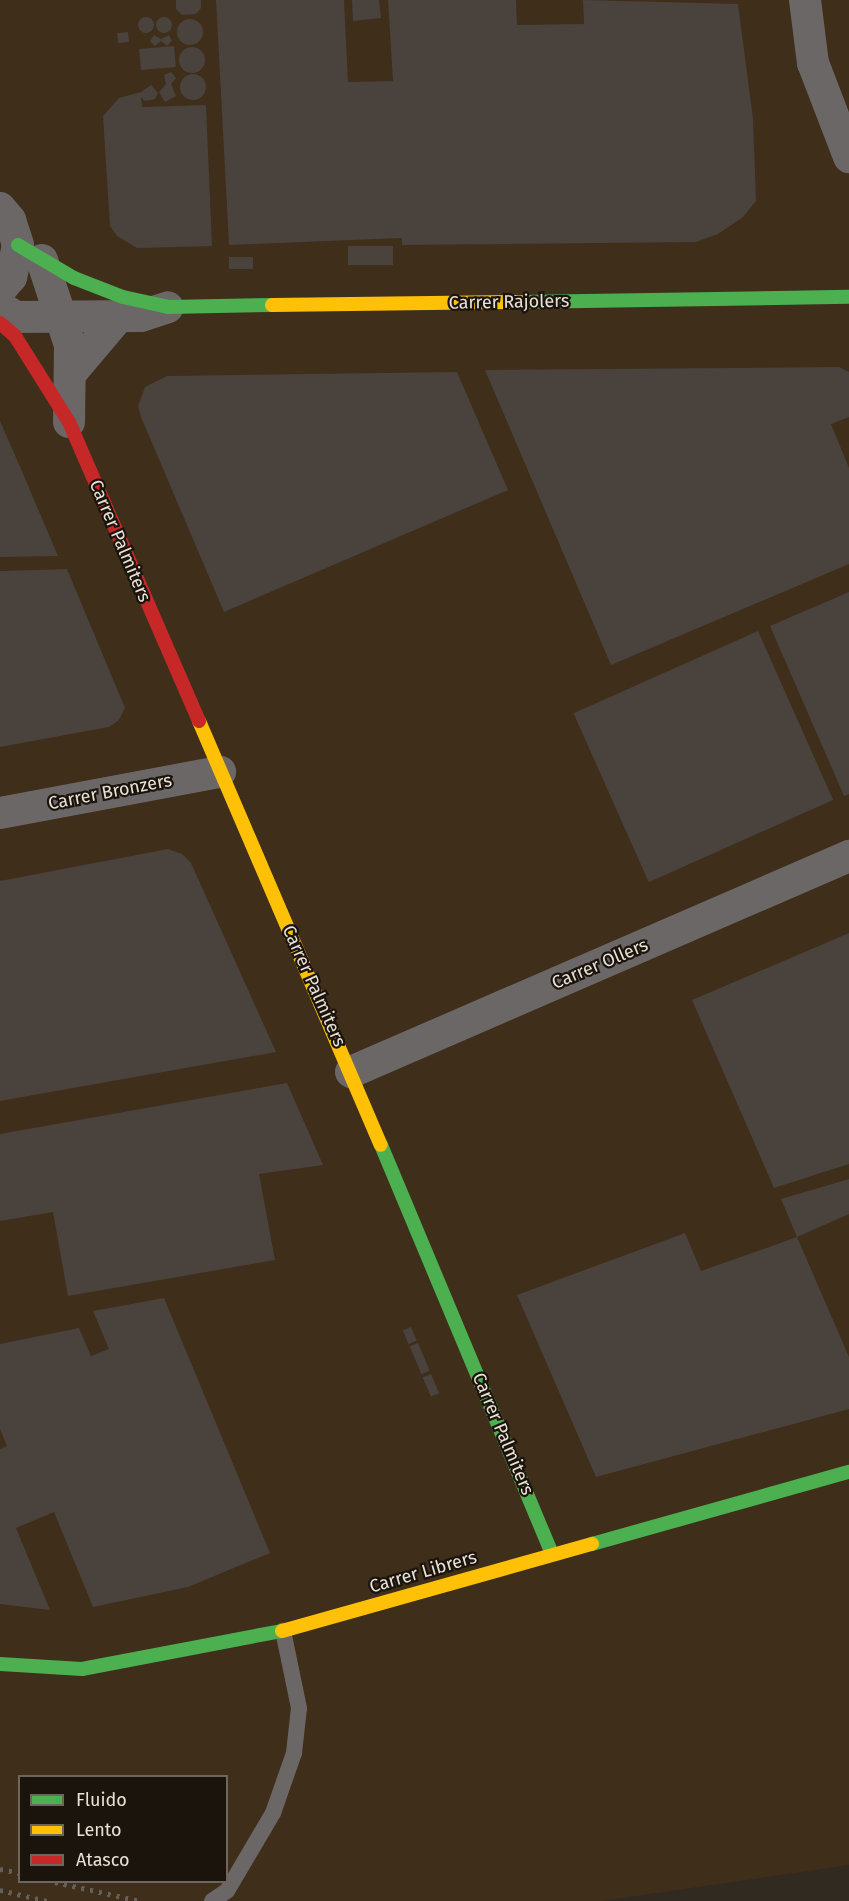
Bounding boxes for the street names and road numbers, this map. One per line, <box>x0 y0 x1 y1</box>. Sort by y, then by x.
street label: Carrer Rajolers <box>449 290 569 314</box>
street label: Carrer Palmiters <box>85 477 155 605</box>
street label: Carrer Bronzers <box>46 769 174 815</box>
street label: Carrer Palmiters <box>278 922 350 1050</box>
street label: Carrer Ollers <box>549 934 651 994</box>
street label: Carrer Palmiters <box>468 1370 538 1498</box>
street label: Carrer Librers <box>367 1546 479 1598</box>

